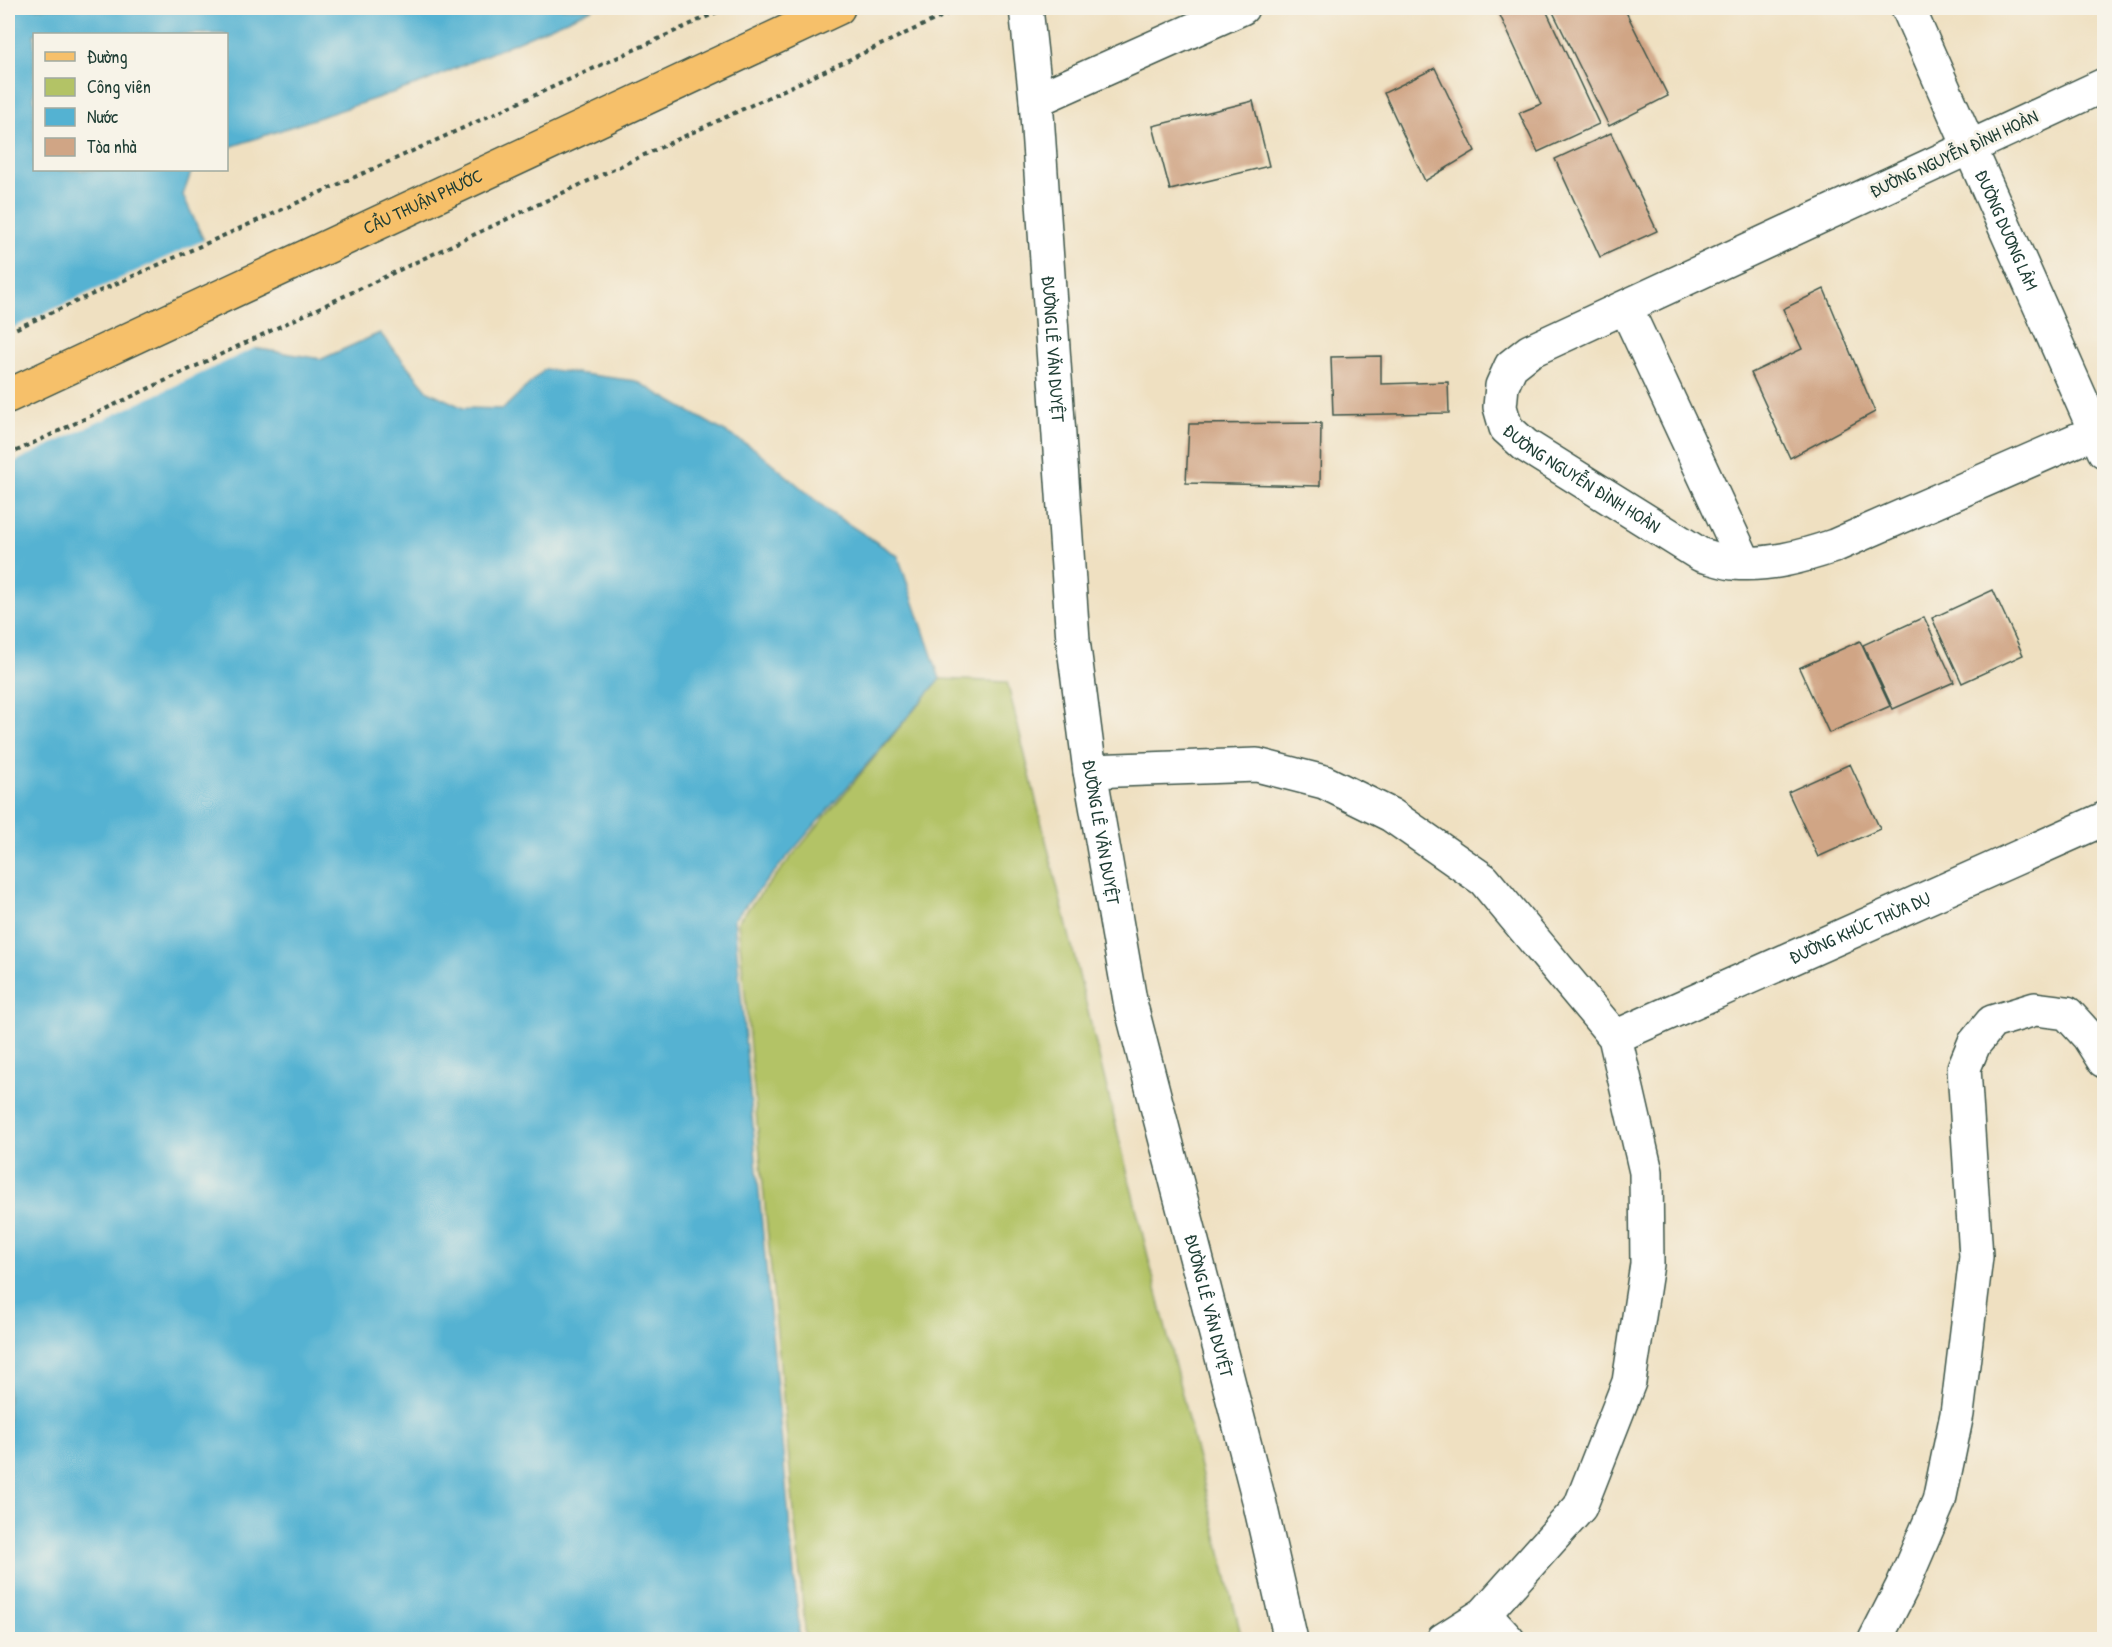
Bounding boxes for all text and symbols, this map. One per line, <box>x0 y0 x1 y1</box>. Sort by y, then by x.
legend <box>33 33 228 171</box>
text: Đường <box>87 44 128 69</box>
text: Công viên <box>87 74 151 99</box>
text: Nước <box>87 104 118 129</box>
street label: ĐƯỜNG NGUYỄN ĐÌNH HOÀN <box>1866 104 2042 204</box>
text: Tòa nhà <box>87 134 137 159</box>
street label: CẦU THUẬN PHƯỚC <box>359 163 486 240</box>
street label: ĐƯỜNG DƯƠNG LÂM <box>1969 166 2044 294</box>
street label: ĐƯỜNG LÊ VĂN DUYỆT <box>1036 275 1071 423</box>
street label: ĐƯỜNG NGUYỄN ĐÌNH HOÀN <box>1498 418 1665 539</box>
street label: ĐƯỜNG LÊ VĂN DUYỆT <box>1077 758 1126 907</box>
street label: ĐƯỜNG KHÚC THỪA DỤ <box>1785 885 1934 970</box>
street label: ĐƯỜNG LÊ VĂN DUYỆT <box>1179 1231 1240 1380</box>

